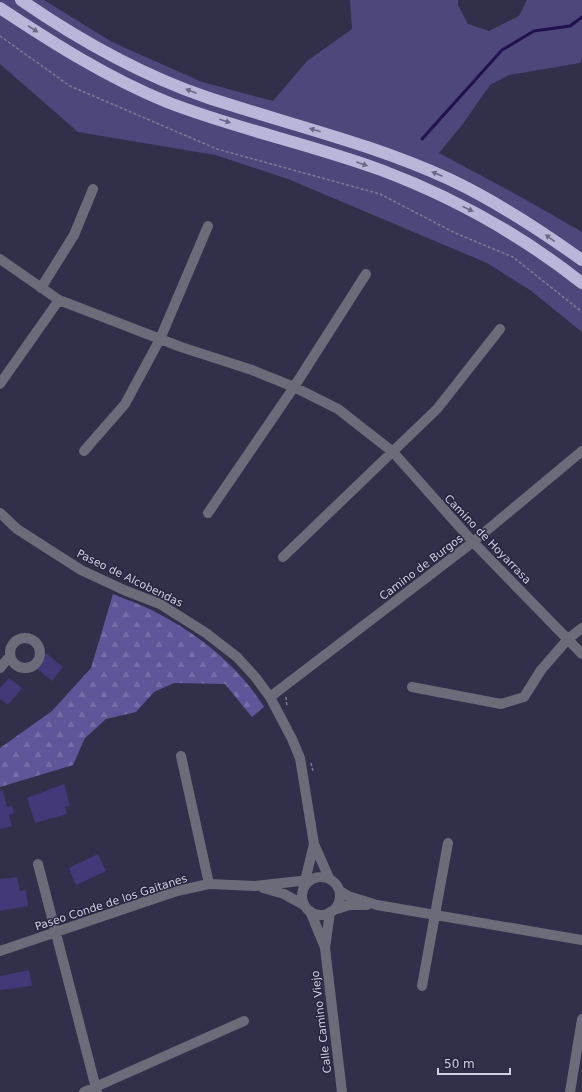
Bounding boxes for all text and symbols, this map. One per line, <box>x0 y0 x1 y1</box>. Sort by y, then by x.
one-way arrow <box>27 25 38 33</box>
one-way arrow <box>185 87 197 93</box>
one-way arrow <box>219 118 231 124</box>
one-way arrow <box>309 127 321 133</box>
one-way arrow <box>357 161 369 167</box>
one-way arrow <box>432 171 443 177</box>
one-way arrow <box>462 206 474 212</box>
one-way arrow <box>545 233 556 242</box>
street label: Camino de Hoyarrasa <box>442 492 534 587</box>
street label: Camino de Burgos <box>377 532 466 603</box>
street label: Paseo de Alcobendas <box>75 547 185 610</box>
street label: Paseo Conde de los Gaitanes <box>33 872 189 933</box>
street label: Calle Camino Viejo <box>309 970 334 1074</box>
scale bar <box>438 1050 510 1076</box>
text: 50 m <box>444 1057 475 1071</box>

